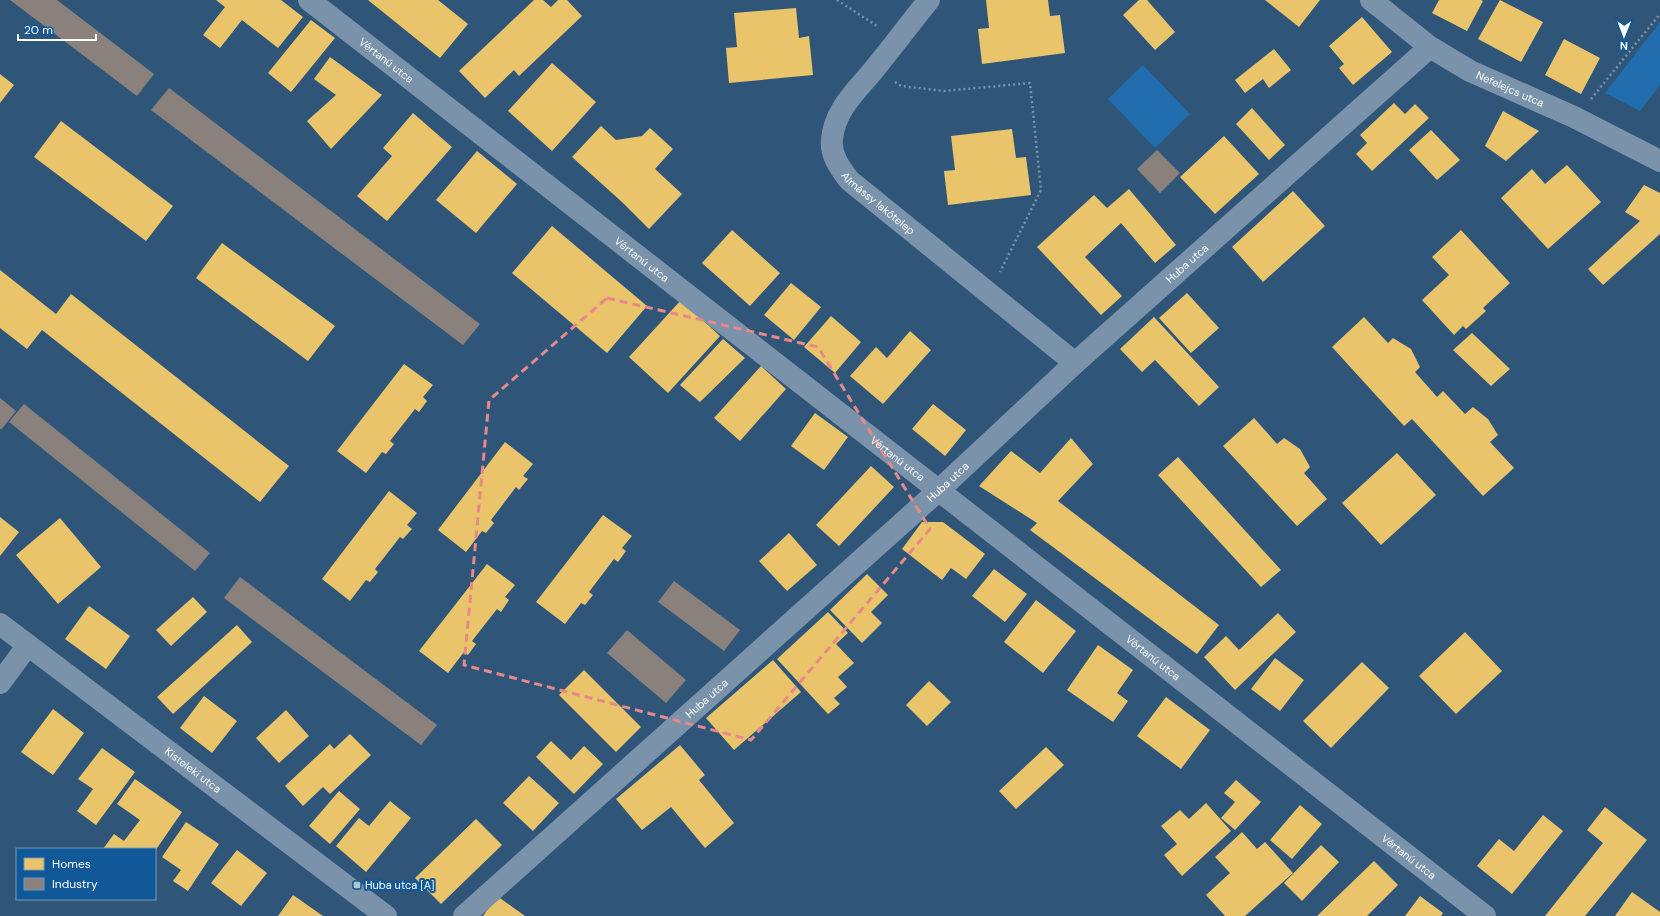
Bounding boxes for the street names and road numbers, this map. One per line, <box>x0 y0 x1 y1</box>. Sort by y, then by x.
street label: Vértanú utca <box>356 35 417 86</box>
street label: Nefelejcs utca <box>1474 68 1546 110</box>
street label: Almássy lakótelep <box>838 169 918 238</box>
street label: Vértanú utca <box>612 234 672 285</box>
street label: Huba utca <box>1163 241 1211 286</box>
street label: Vértanú utca <box>867 433 928 484</box>
street label: Huba utca <box>924 459 972 505</box>
street label: Vértanú utca <box>1123 632 1183 683</box>
street label: Huba utca <box>683 676 731 721</box>
street label: Kisteleki utca <box>162 744 224 796</box>
street label: Vértanú utca <box>1379 831 1439 882</box>

